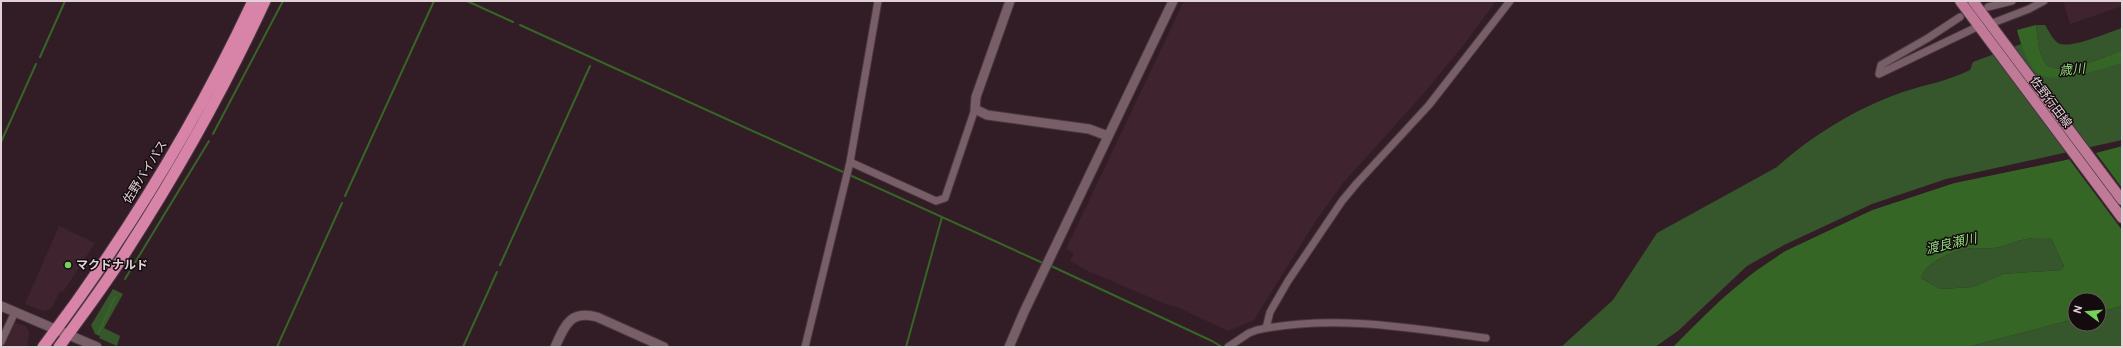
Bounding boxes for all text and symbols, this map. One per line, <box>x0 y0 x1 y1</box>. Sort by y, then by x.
water label: 歳川 <box>2058 61 2088 80</box>
street label: 佐野行田線 <box>2026 74 2075 131</box>
street label: 佐野バイパス <box>120 138 172 207</box>
water label: 渡良瀬川 <box>1924 231 1981 259</box>
place label: マクドナルド <box>76 258 148 274</box>
marker: マクドナルド <box>63 260 73 270</box>
north arrow <box>2067 292 2107 332</box>
text: N <box>2071 304 2086 315</box>

